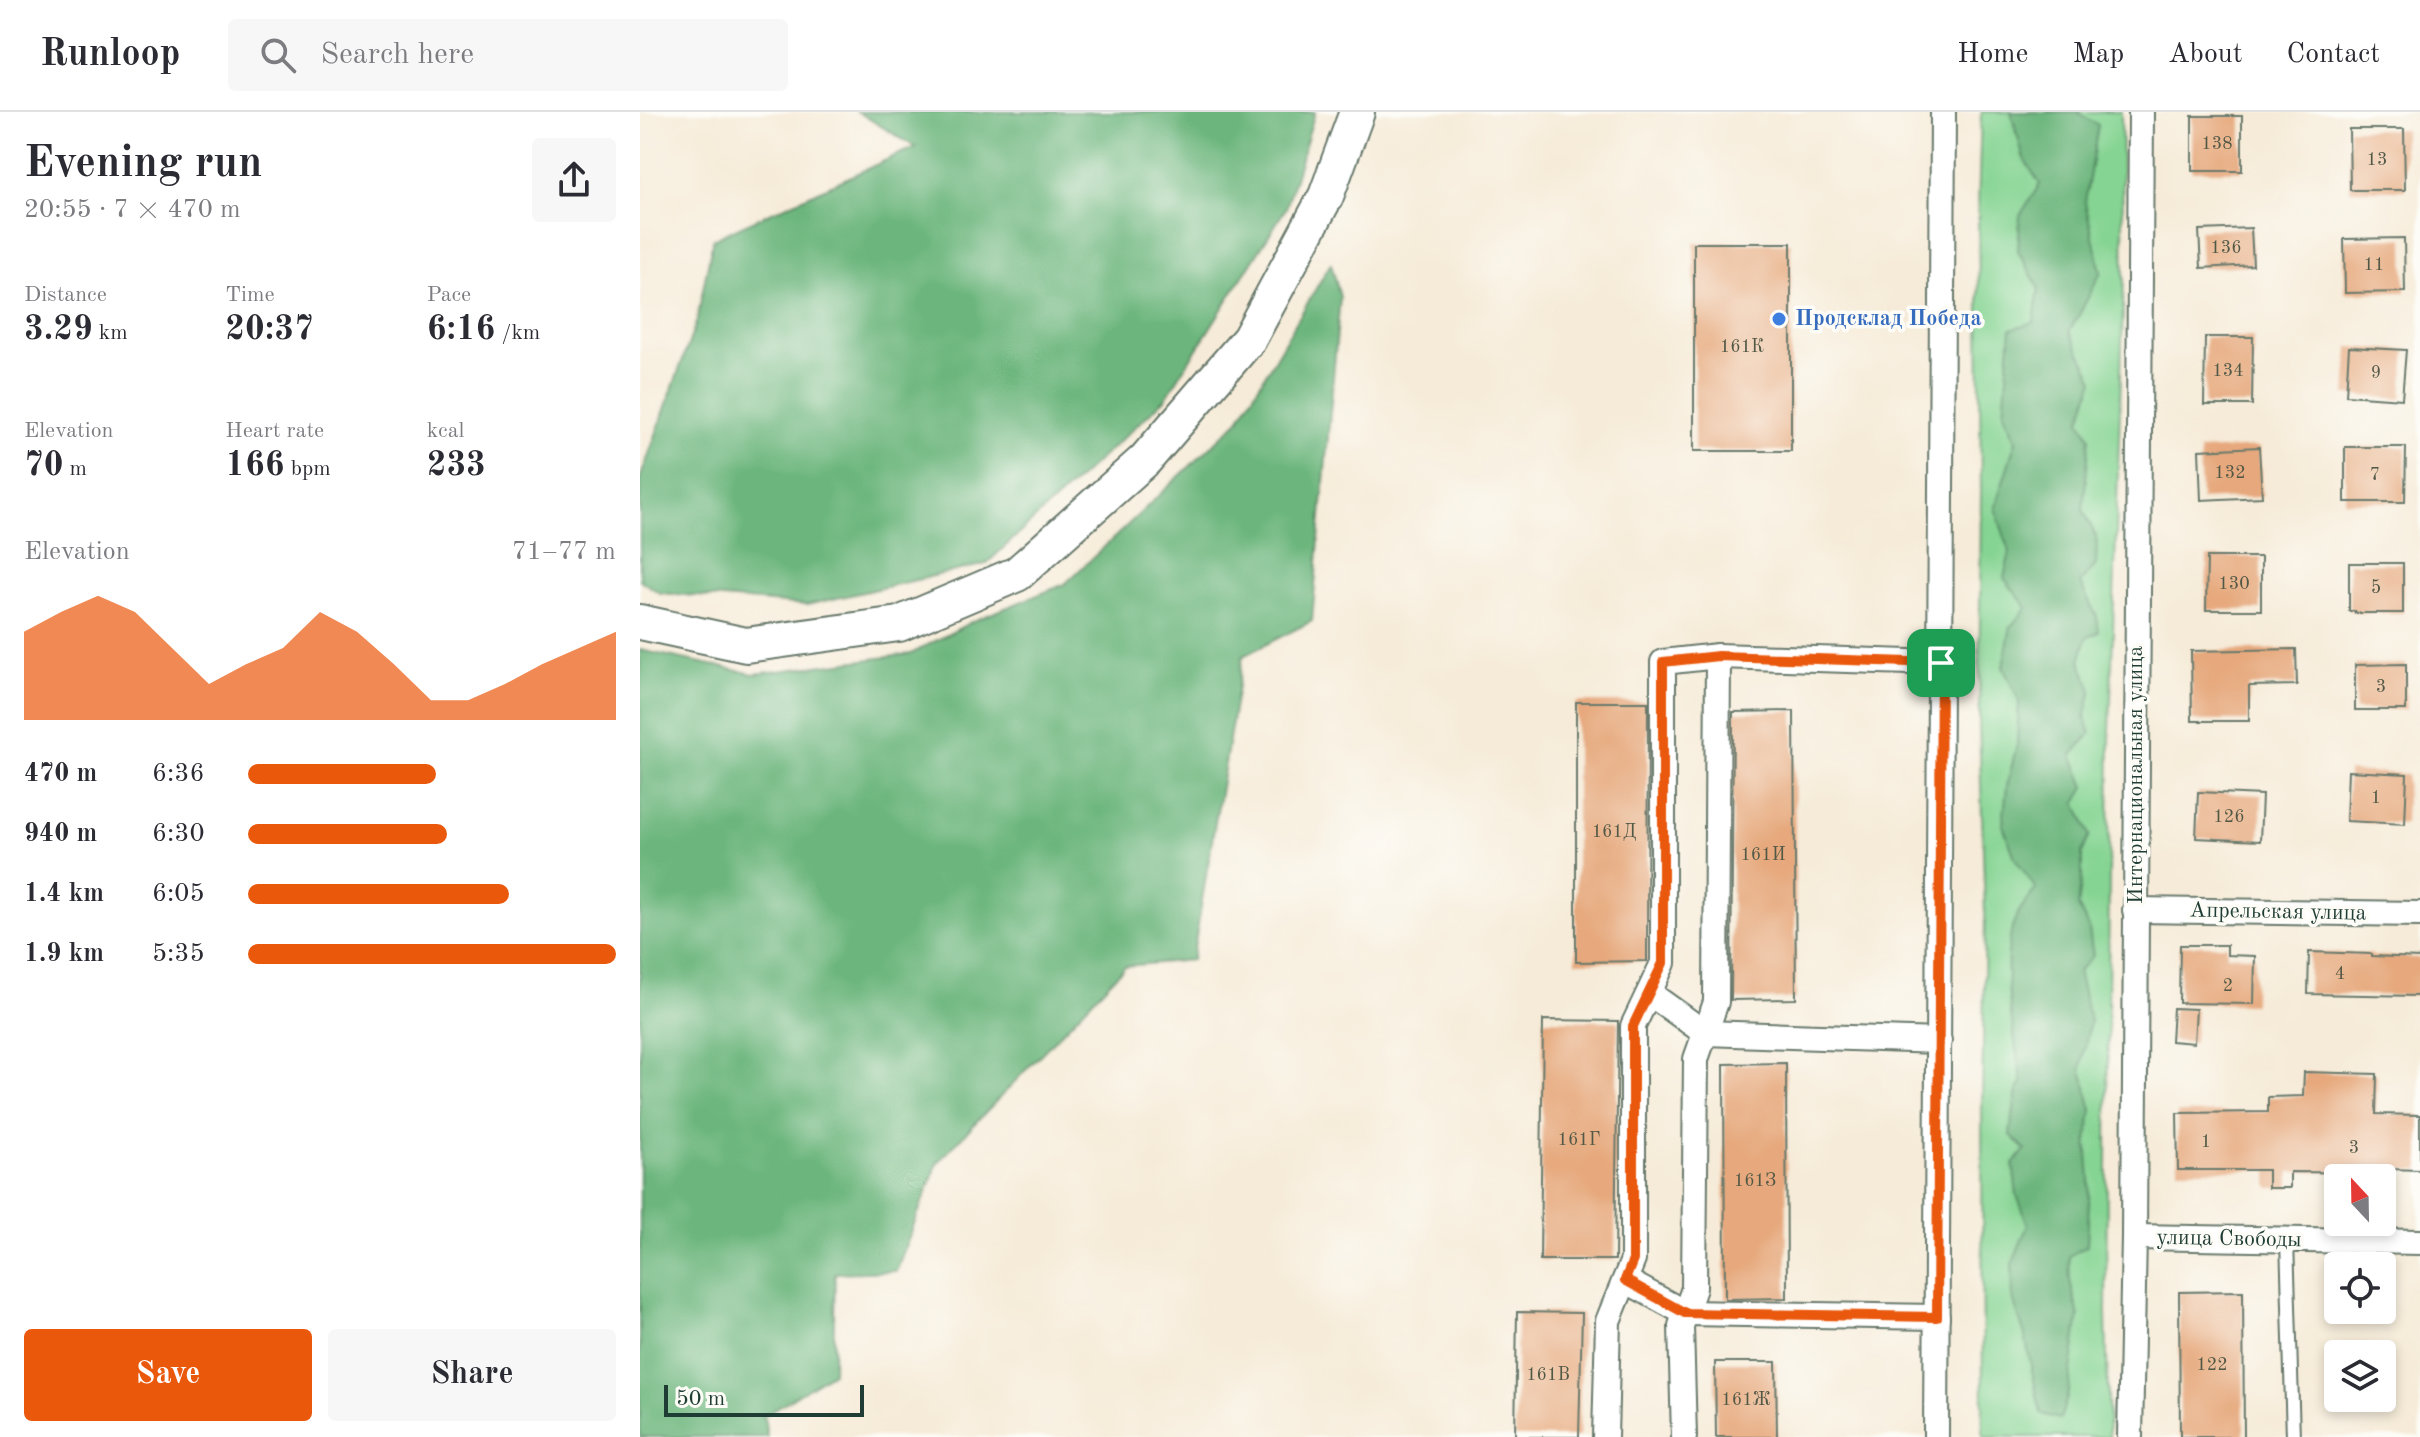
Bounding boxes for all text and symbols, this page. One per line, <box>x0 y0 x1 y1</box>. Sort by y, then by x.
search box <box>228 19 788 91</box>
icon: search <box>256 33 300 77</box>
text: Runloop <box>40 36 180 74</box>
text: Search here <box>320 40 474 70</box>
text: Home <box>1957 41 2028 69</box>
text: Map <box>2072 41 2124 69</box>
text: About <box>2168 41 2243 69</box>
text: Contact <box>2287 41 2380 69</box>
house number: 138 <box>2201 135 2233 153</box>
button: share <box>532 138 616 222</box>
text: Evening run <box>24 142 262 186</box>
house number: 13 <box>2367 151 2387 169</box>
text: 20:55 · 7 × 470 m <box>24 197 241 223</box>
house number: 136 <box>2210 239 2242 257</box>
house number: 11 <box>2364 256 2384 274</box>
text: Distance <box>24 284 107 306</box>
text: Time <box>225 284 275 306</box>
text: Pace <box>427 284 471 306</box>
place label: Продсклад Победа <box>1795 308 1982 330</box>
marker: Продсклад Победа <box>1770 310 1788 328</box>
text: 3.29 <box>24 313 93 347</box>
text: 20:37 <box>225 313 314 347</box>
text: 6:16 <box>427 313 495 347</box>
text: km <box>93 322 128 344</box>
text: /km <box>495 322 540 344</box>
house number: 161К <box>1720 338 1764 356</box>
house number: 134 <box>2212 362 2244 380</box>
house number: 9 <box>2371 364 2381 382</box>
text: Elevation <box>24 420 114 442</box>
text: Heart rate <box>225 420 324 442</box>
text: kcal <box>427 420 465 442</box>
text: 70 <box>24 449 63 483</box>
text: 166 <box>225 449 285 483</box>
text: 233 <box>427 449 486 483</box>
text: m <box>63 458 87 480</box>
text: bpm <box>285 458 331 480</box>
house number: 132 <box>2214 464 2246 482</box>
house number: 7 <box>2370 466 2380 484</box>
text: Elevation <box>24 539 130 565</box>
text: 71–77 m <box>512 539 616 565</box>
house number: 130 <box>2218 575 2250 593</box>
house number: 5 <box>2371 579 2381 597</box>
pin <box>1907 629 1975 697</box>
icon: arrive <box>1919 641 1963 685</box>
street label: Интернациональная улица <box>2125 646 2147 904</box>
house number: 3 <box>2376 678 2386 696</box>
text: 470 m <box>24 761 97 787</box>
text: 6:36 <box>152 761 205 787</box>
house number: 1 <box>2371 789 2381 807</box>
house number: 126 <box>2213 808 2245 826</box>
text: 940 m <box>24 821 97 847</box>
text: 6:30 <box>152 821 205 847</box>
house number: 161Д <box>1592 823 1636 841</box>
house number: 161И <box>1740 846 1786 864</box>
text: 1.4 km <box>24 881 104 907</box>
text: 6:05 <box>152 881 205 907</box>
street label: Апрельская улица <box>2189 899 2367 925</box>
text: 1.9 km <box>24 941 104 967</box>
text: 5:35 <box>152 941 205 967</box>
house number: 4 <box>2335 965 2345 983</box>
house number: 2 <box>2223 977 2233 995</box>
house number: 161Г <box>1557 1131 1601 1149</box>
house number: 1 <box>2201 1133 2211 1151</box>
house number: 3 <box>2349 1139 2359 1157</box>
north arrow <box>2324 1164 2396 1236</box>
map controls <box>2324 1164 2396 1412</box>
house number: 161З <box>1734 1172 1776 1190</box>
street label: улица Свободы <box>2156 1227 2302 1251</box>
button: locate <box>2324 1252 2396 1324</box>
button: Save <box>24 1329 312 1421</box>
button: Share <box>328 1329 616 1421</box>
button: layers <box>2324 1340 2396 1412</box>
house number: 122 <box>2196 1356 2228 1374</box>
house number: 161В <box>1526 1366 1570 1384</box>
scale bar <box>664 1381 864 1417</box>
text: 50 m <box>676 1388 725 1410</box>
house number: 161Ж <box>1721 1391 1771 1409</box>

